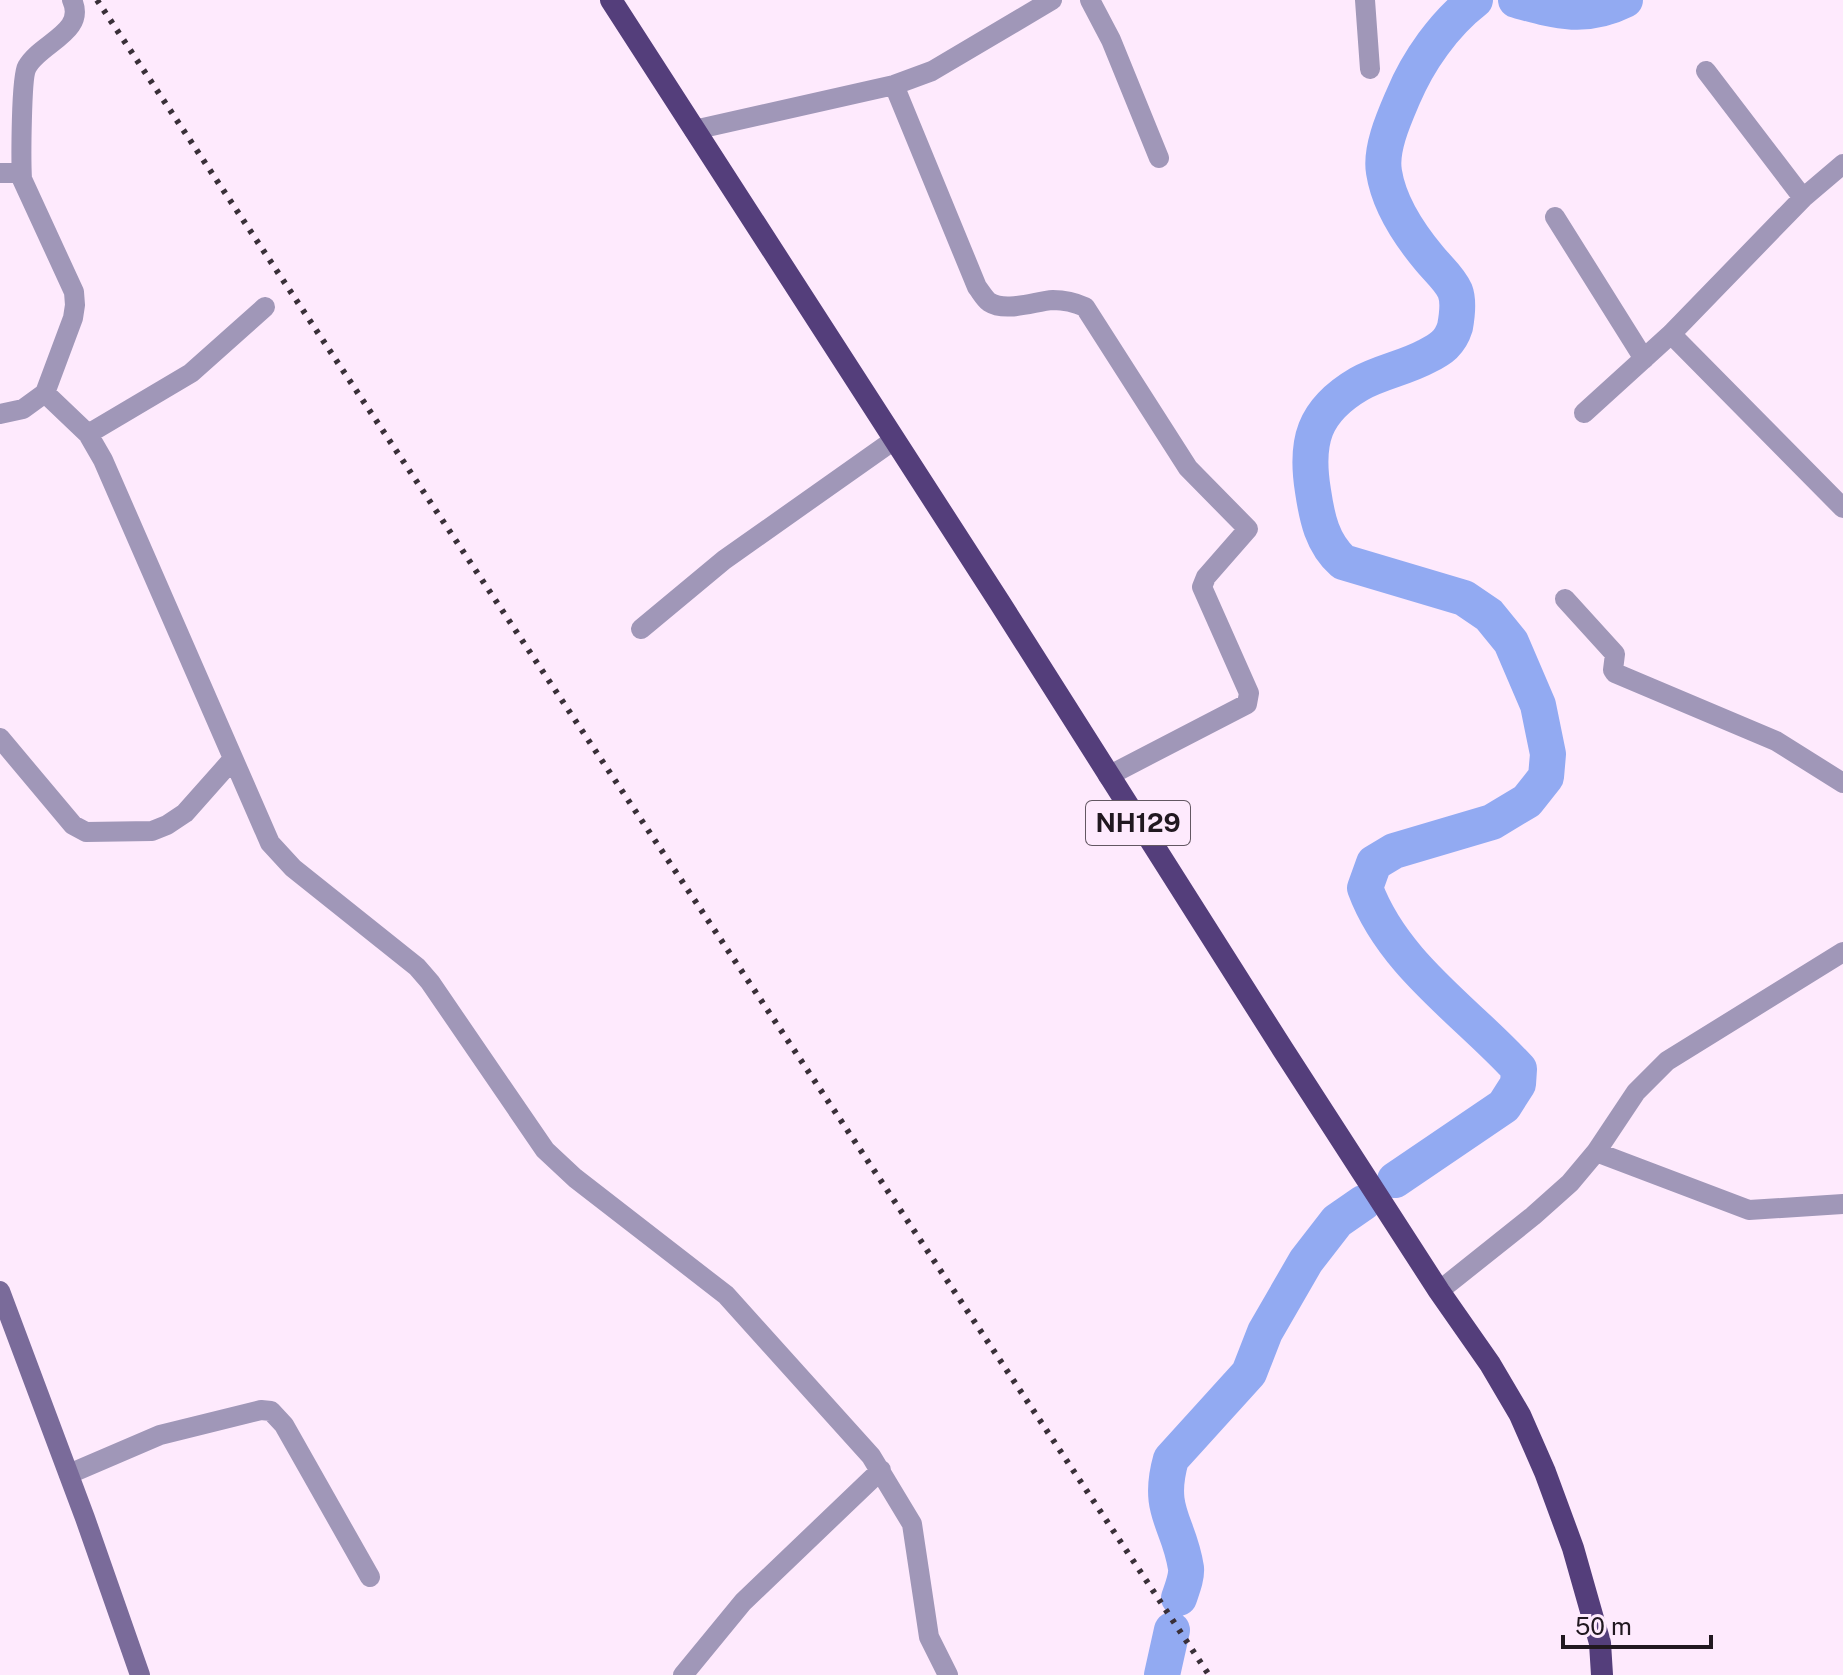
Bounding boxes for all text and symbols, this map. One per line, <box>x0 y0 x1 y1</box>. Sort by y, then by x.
road number: NH129 <box>1086 801 1190 845</box>
scale bar <box>1563 1599 1711 1649</box>
text: 50 m <box>1575 1612 1632 1640</box>

